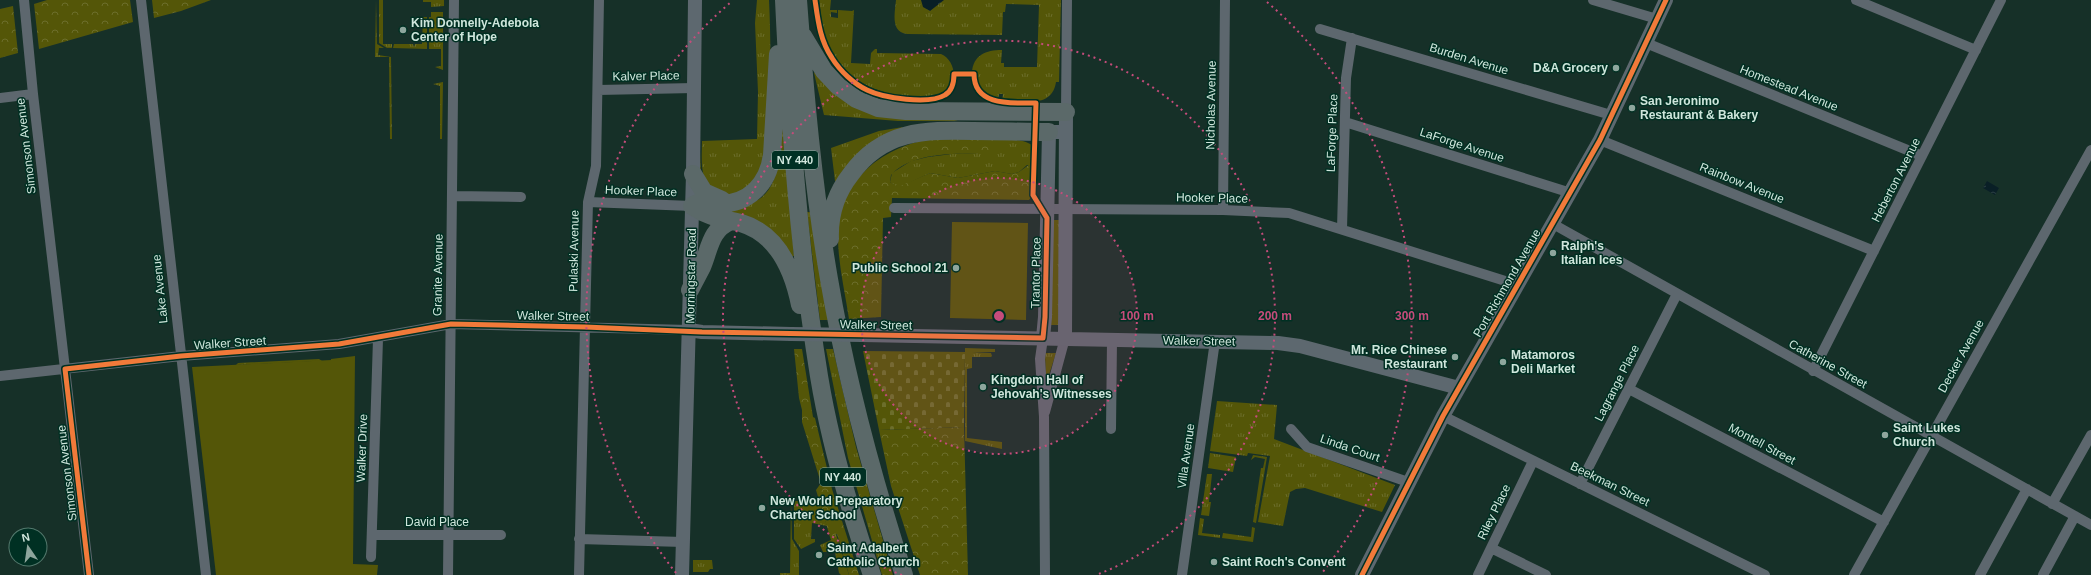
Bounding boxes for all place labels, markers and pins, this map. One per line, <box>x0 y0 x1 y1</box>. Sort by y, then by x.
place label: Kim Donnelly-Adebola Center of Hope <box>411 16 539 44</box>
marker: Kim Donnelly-Adebola Center of Hope <box>398 25 408 35</box>
place label: D&A Grocery <box>1533 61 1608 75</box>
marker: D&A Grocery <box>1611 63 1621 73</box>
place label: San Jeronimo Restaurant & Bakery <box>1640 94 1758 122</box>
marker: San Jeronimo Restaurant & Bakery <box>1627 103 1637 113</box>
place label: Ralph's Italian Ices <box>1561 239 1623 267</box>
marker: Ralph's Italian Ices <box>1548 248 1558 258</box>
place label: Public School 21 <box>852 261 948 275</box>
marker: Public School 21 <box>951 263 961 273</box>
centre of rings <box>992 309 1006 323</box>
place label: Mr. Rice Chinese Restaurant <box>1351 343 1447 371</box>
place label: Matamoros Deli Market <box>1511 348 1575 376</box>
marker: Mr. Rice Chinese Restaurant <box>1450 352 1460 362</box>
marker: Matamoros Deli Market <box>1498 357 1508 367</box>
place label: Kingdom Hall of Jehovah's Witnesses <box>991 373 1112 401</box>
marker: Kingdom Hall of Jehovah's Witnesses <box>978 382 988 392</box>
place label: Saint Lukes Church <box>1893 421 1961 449</box>
marker: Saint Lukes Church <box>1880 430 1890 440</box>
place label: New World Preparatory Charter School <box>770 494 903 522</box>
marker: New World Preparatory Charter School <box>757 503 767 513</box>
place label: Saint Adalbert Catholic Church <box>827 541 920 569</box>
marker: Saint Adalbert Catholic Church <box>814 550 824 560</box>
place label: Saint Roch's Convent <box>1222 555 1346 569</box>
marker: Saint Roch's Convent <box>1209 557 1219 567</box>

